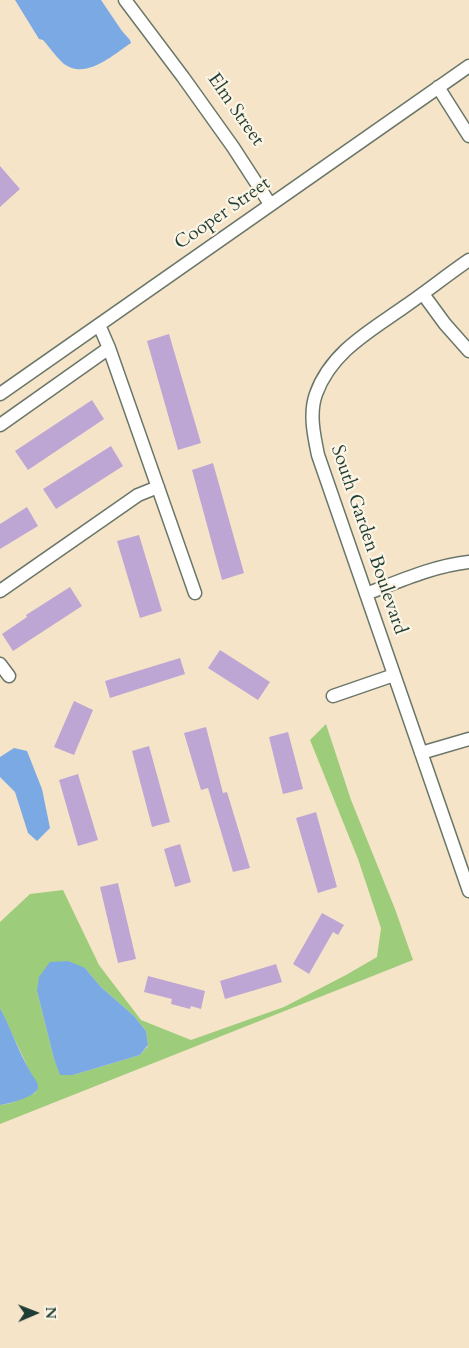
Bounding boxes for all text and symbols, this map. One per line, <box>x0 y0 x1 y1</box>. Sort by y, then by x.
street label: Elm Street <box>202 69 268 151</box>
street label: Cooper Street <box>171 173 275 255</box>
street label: South Garden Boulevard <box>325 442 411 638</box>
north arrow <box>10 1288 60 1338</box>
text: N <box>41 1306 60 1319</box>

